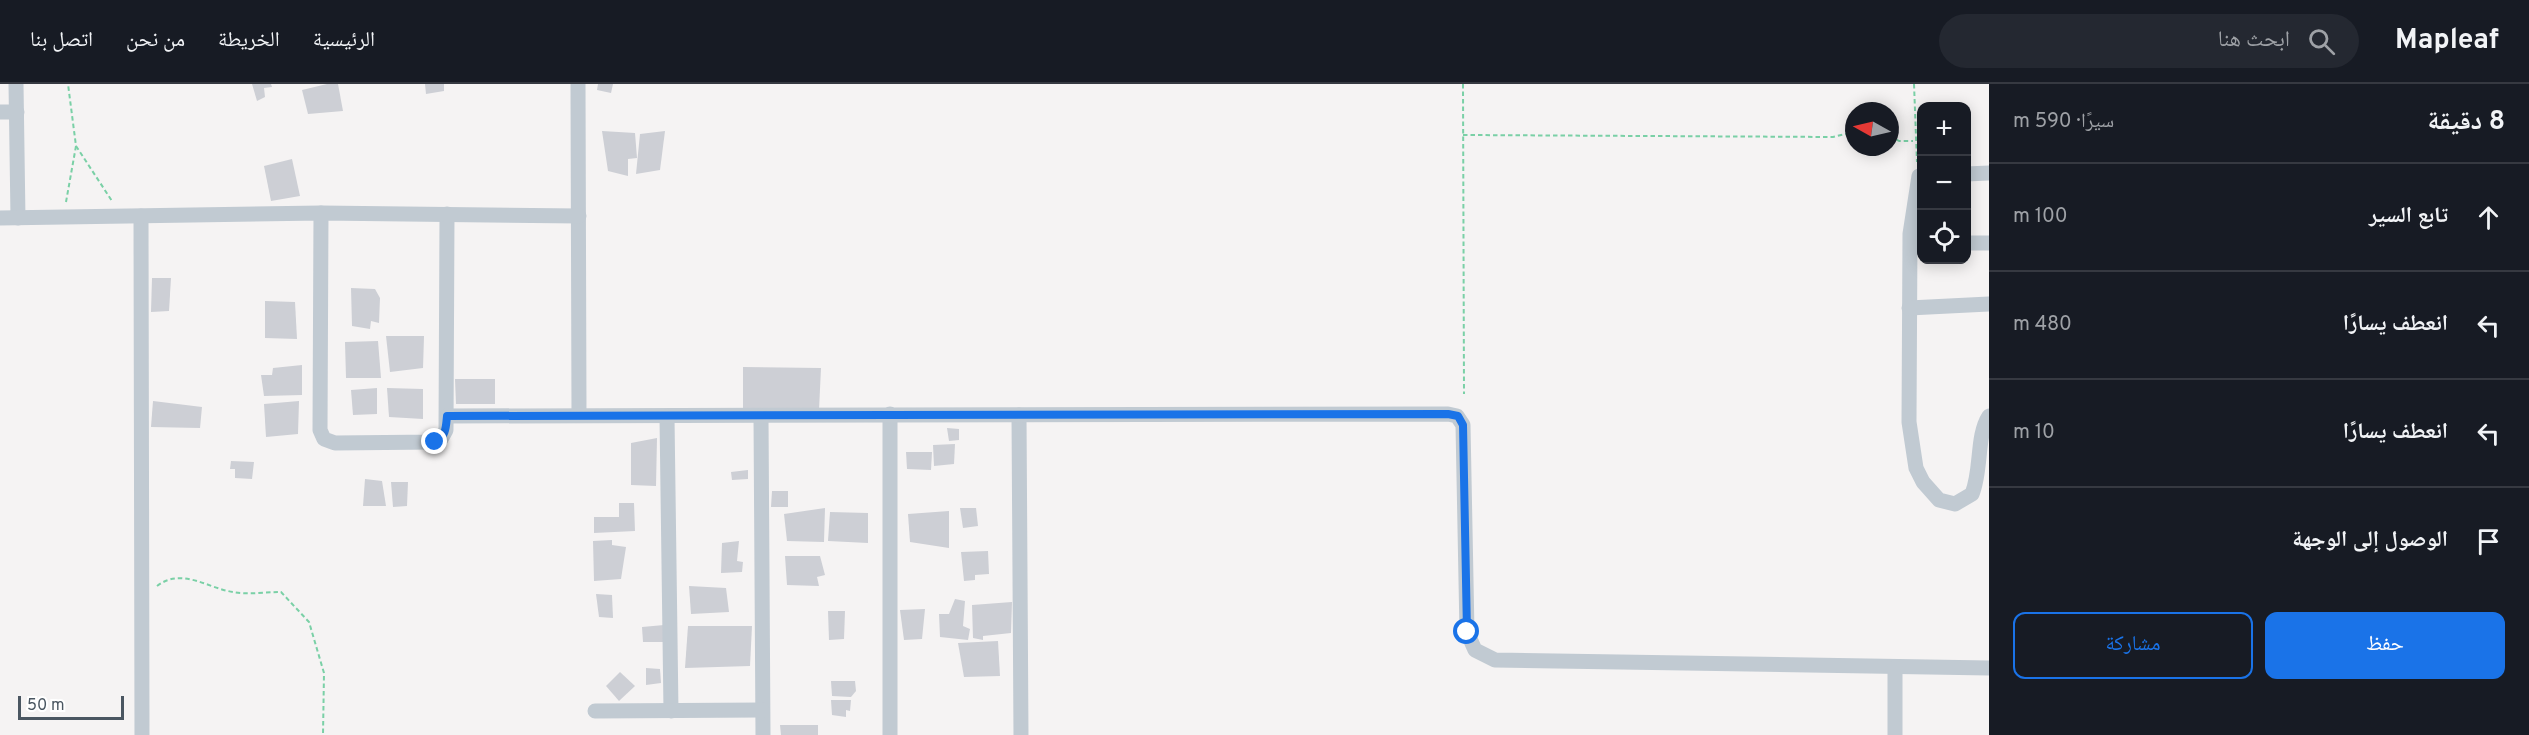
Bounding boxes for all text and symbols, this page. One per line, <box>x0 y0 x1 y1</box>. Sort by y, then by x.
search box <box>1939 14 2359 68</box>
text: Mapleaf <box>2395 23 2499 59</box>
icon: search <box>2305 25 2338 58</box>
text: اتصل بنا <box>30 27 93 54</box>
text: من نحن <box>126 27 185 54</box>
text: الخريطة <box>218 27 280 54</box>
text: الرئيسية <box>313 27 375 54</box>
text: ابحث هنا <box>2218 27 2290 54</box>
north arrow <box>1845 102 1899 156</box>
map controls <box>1917 102 1971 264</box>
button: + <box>1917 102 1971 156</box>
text: 8 دقيقة <box>2428 106 2505 139</box>
text: سيرًا · 590 m <box>2013 109 2114 135</box>
button: − <box>1917 156 1971 210</box>
icon: ahead <box>2472 201 2505 234</box>
text: تابع السير <box>2369 203 2448 230</box>
text: 100 m <box>2013 204 2068 230</box>
button: locate <box>1917 210 1971 264</box>
icon: left <box>2472 309 2505 342</box>
text: انعطف يسارًا <box>2343 311 2448 338</box>
text: 480 m <box>2013 312 2072 338</box>
icon: left <box>2472 417 2505 450</box>
text: انعطف يسارًا <box>2343 419 2448 446</box>
text: 10 m <box>2013 420 2055 446</box>
route end <box>421 428 447 454</box>
icon: arrive <box>2472 525 2505 558</box>
text: الوصول إلى الوجهة <box>2292 527 2448 554</box>
button: مشاركة <box>2013 612 2253 679</box>
button: حفظ <box>2265 612 2505 679</box>
route start <box>1453 618 1479 644</box>
scale bar <box>18 693 124 720</box>
text: 50 m <box>27 696 65 716</box>

